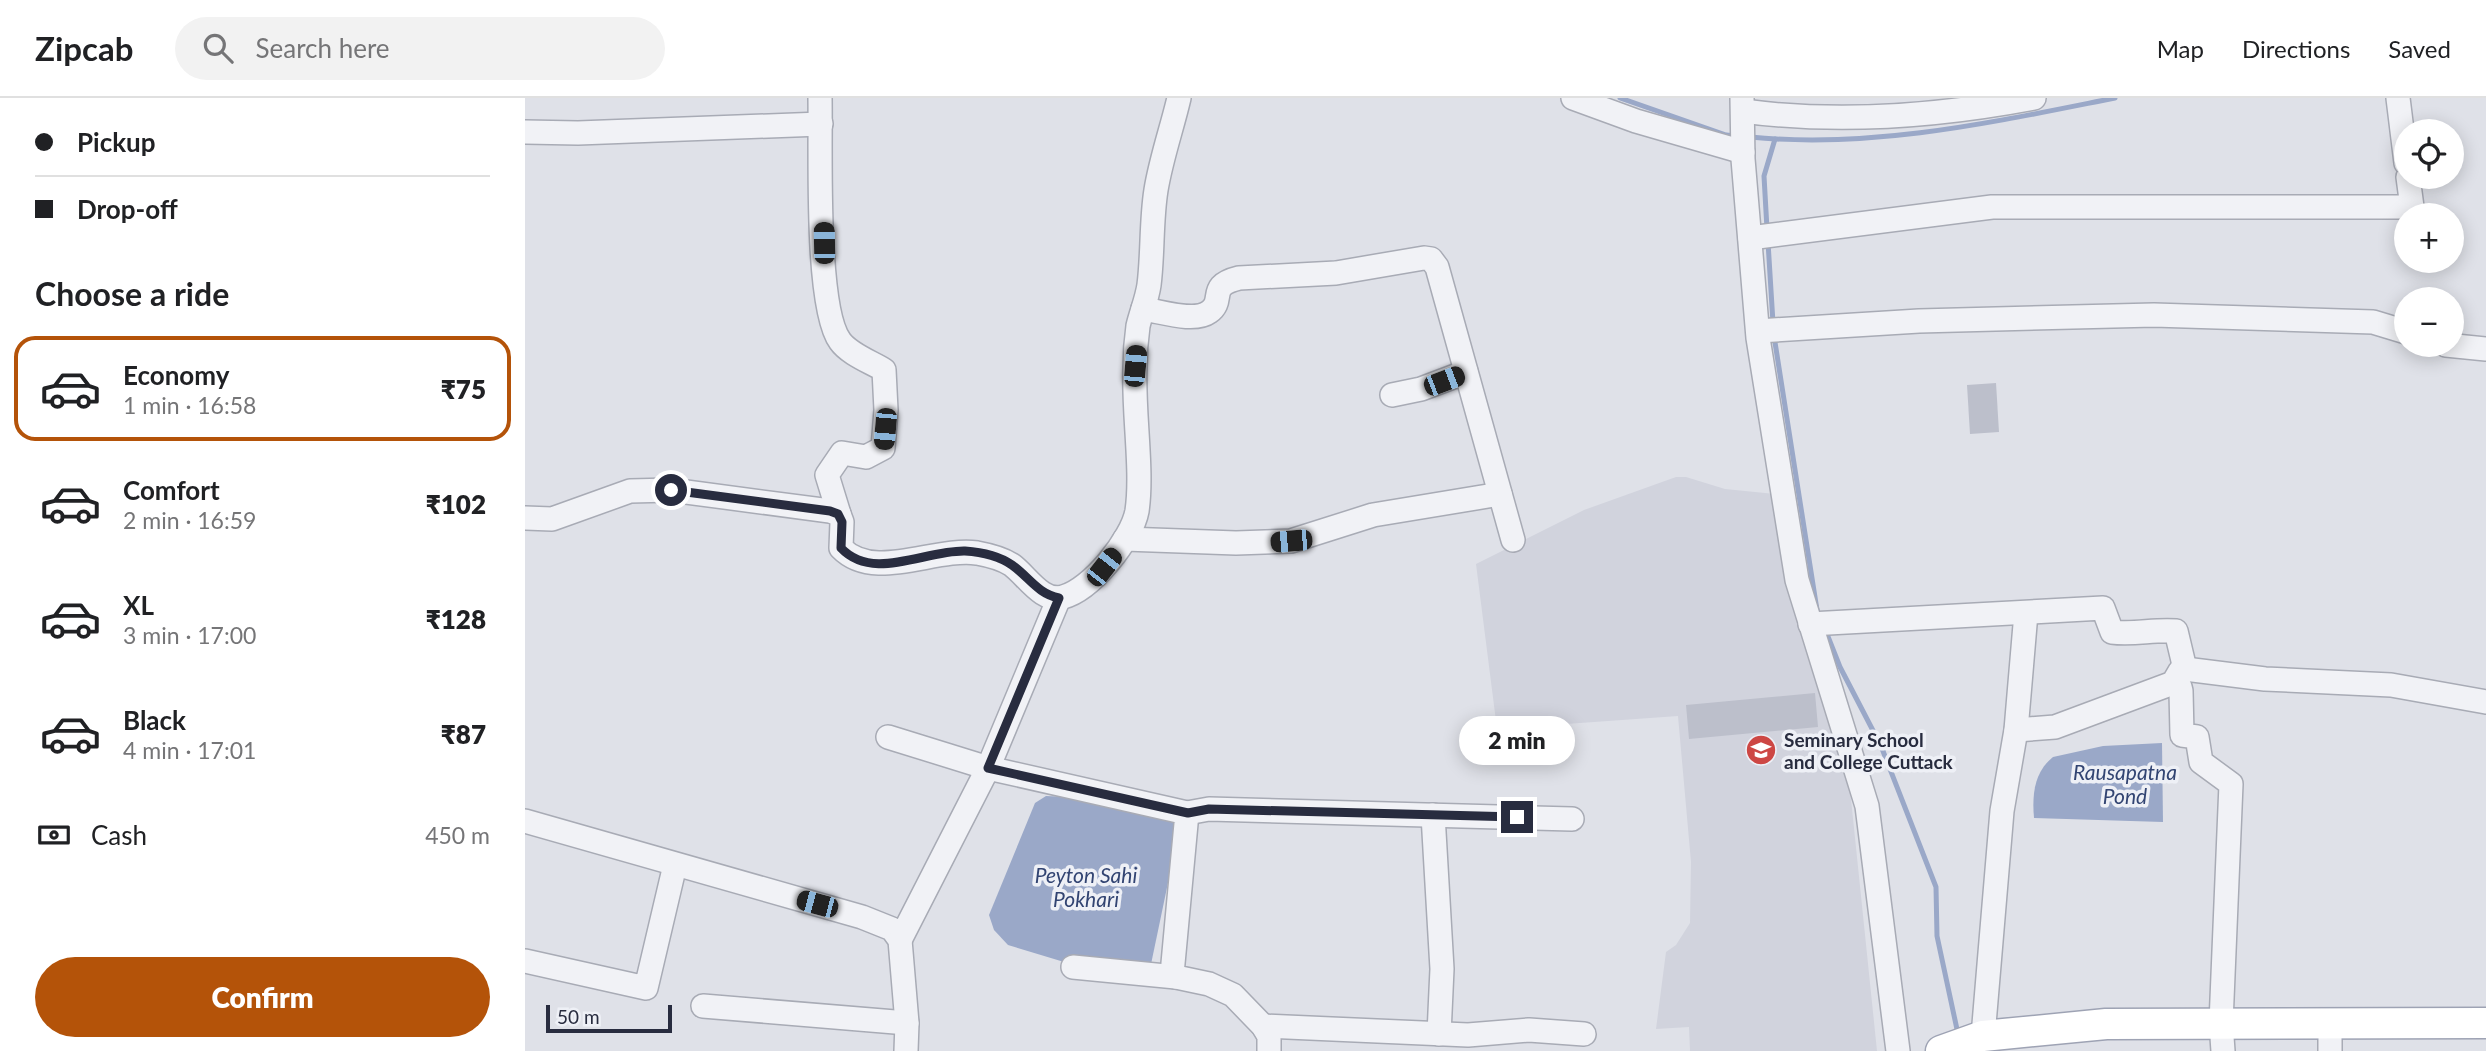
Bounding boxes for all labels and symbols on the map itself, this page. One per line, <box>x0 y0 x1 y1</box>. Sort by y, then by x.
car <box>814 222 835 264</box>
car <box>1123 344 1148 388</box>
car <box>1421 364 1468 398</box>
car <box>873 407 898 451</box>
route start <box>655 474 687 506</box>
car <box>1270 529 1313 553</box>
car <box>1083 544 1126 590</box>
callout: 2 min <box>1459 716 1575 764</box>
place label: Seminary School and College Cuttack <box>1784 728 1954 773</box>
school or university icon: Seminary School and College Cuttack <box>1744 733 1778 767</box>
water label: Rausapatna Pond <box>2073 759 2177 808</box>
route end <box>1501 801 1533 833</box>
water label: Peyton Sahi Pokhari <box>1035 862 1137 911</box>
car <box>794 888 841 920</box>
scale bar <box>546 1002 672 1034</box>

